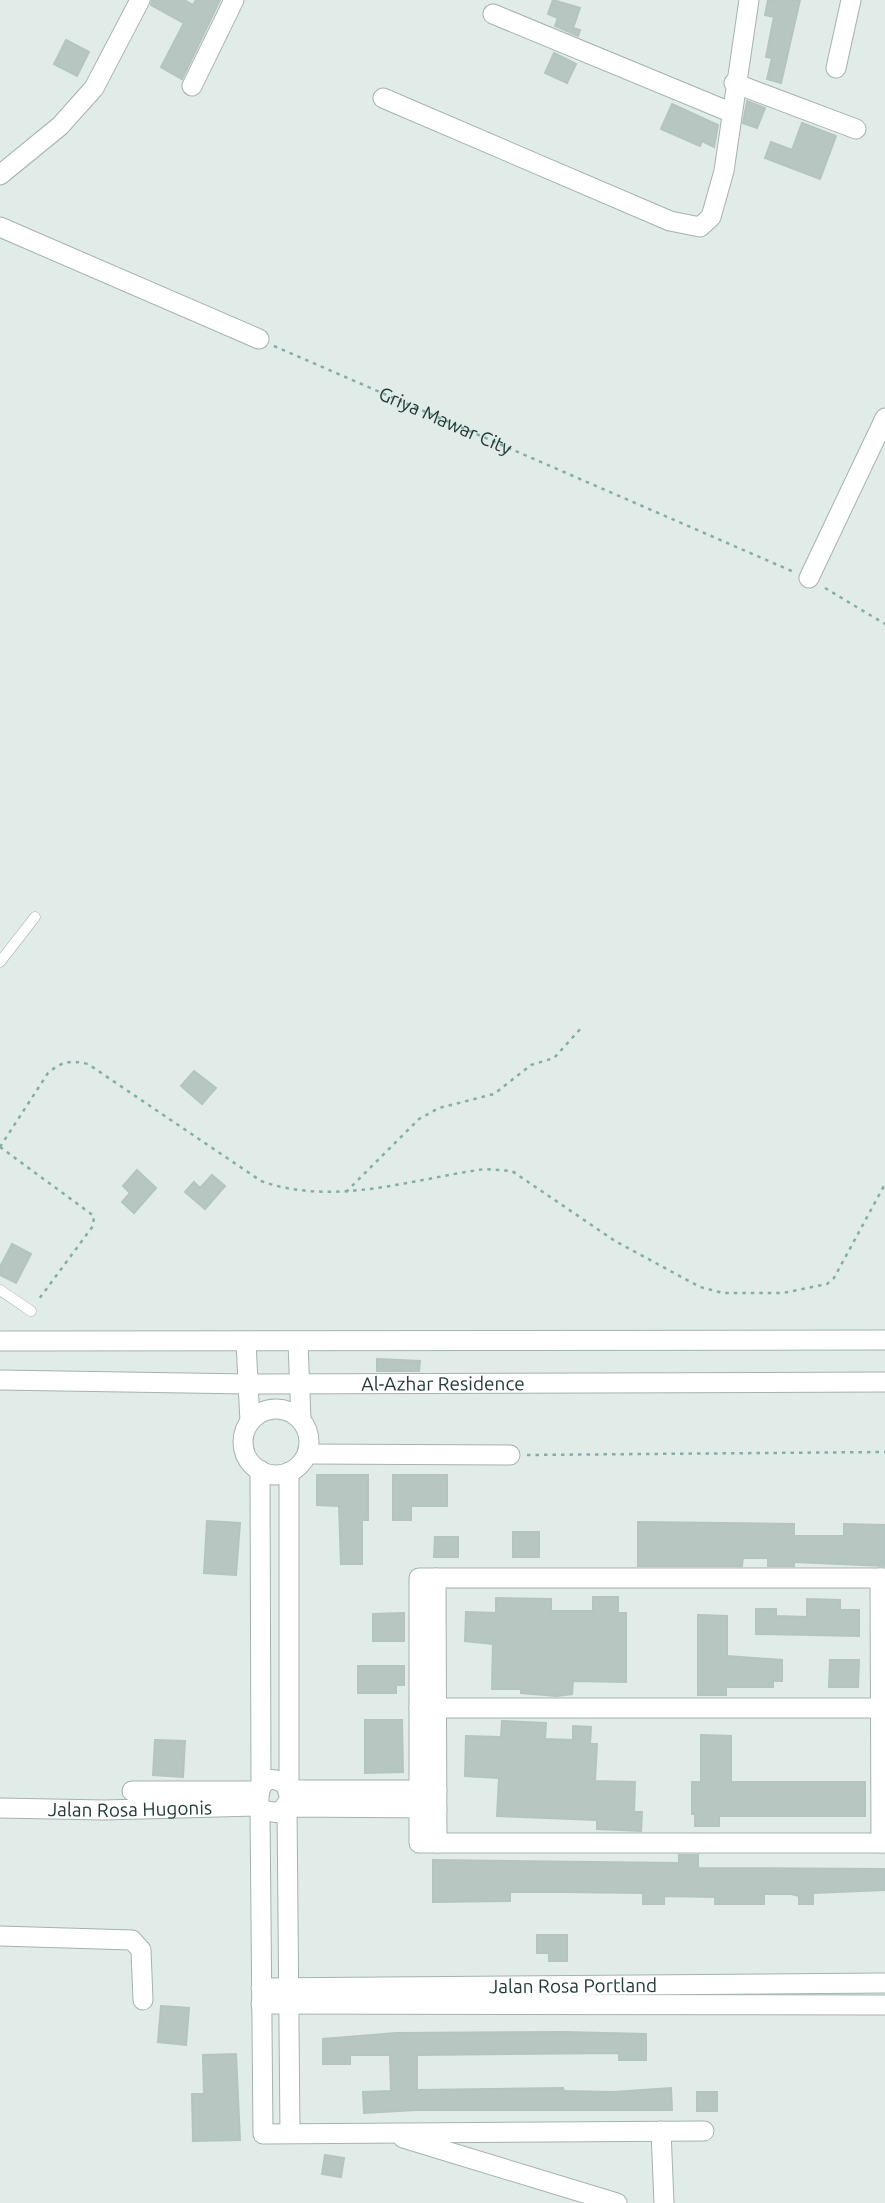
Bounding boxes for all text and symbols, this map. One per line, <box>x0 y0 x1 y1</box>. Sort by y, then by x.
street label: Griya Mawar City <box>376 382 515 459</box>
street label: Al-Azhar Residence <box>361 1372 525 1395</box>
street label: Jalan Rosa Hugonis <box>48 1796 212 1821</box>
street label: Jalan Rosa Portland <box>489 1974 657 1997</box>

